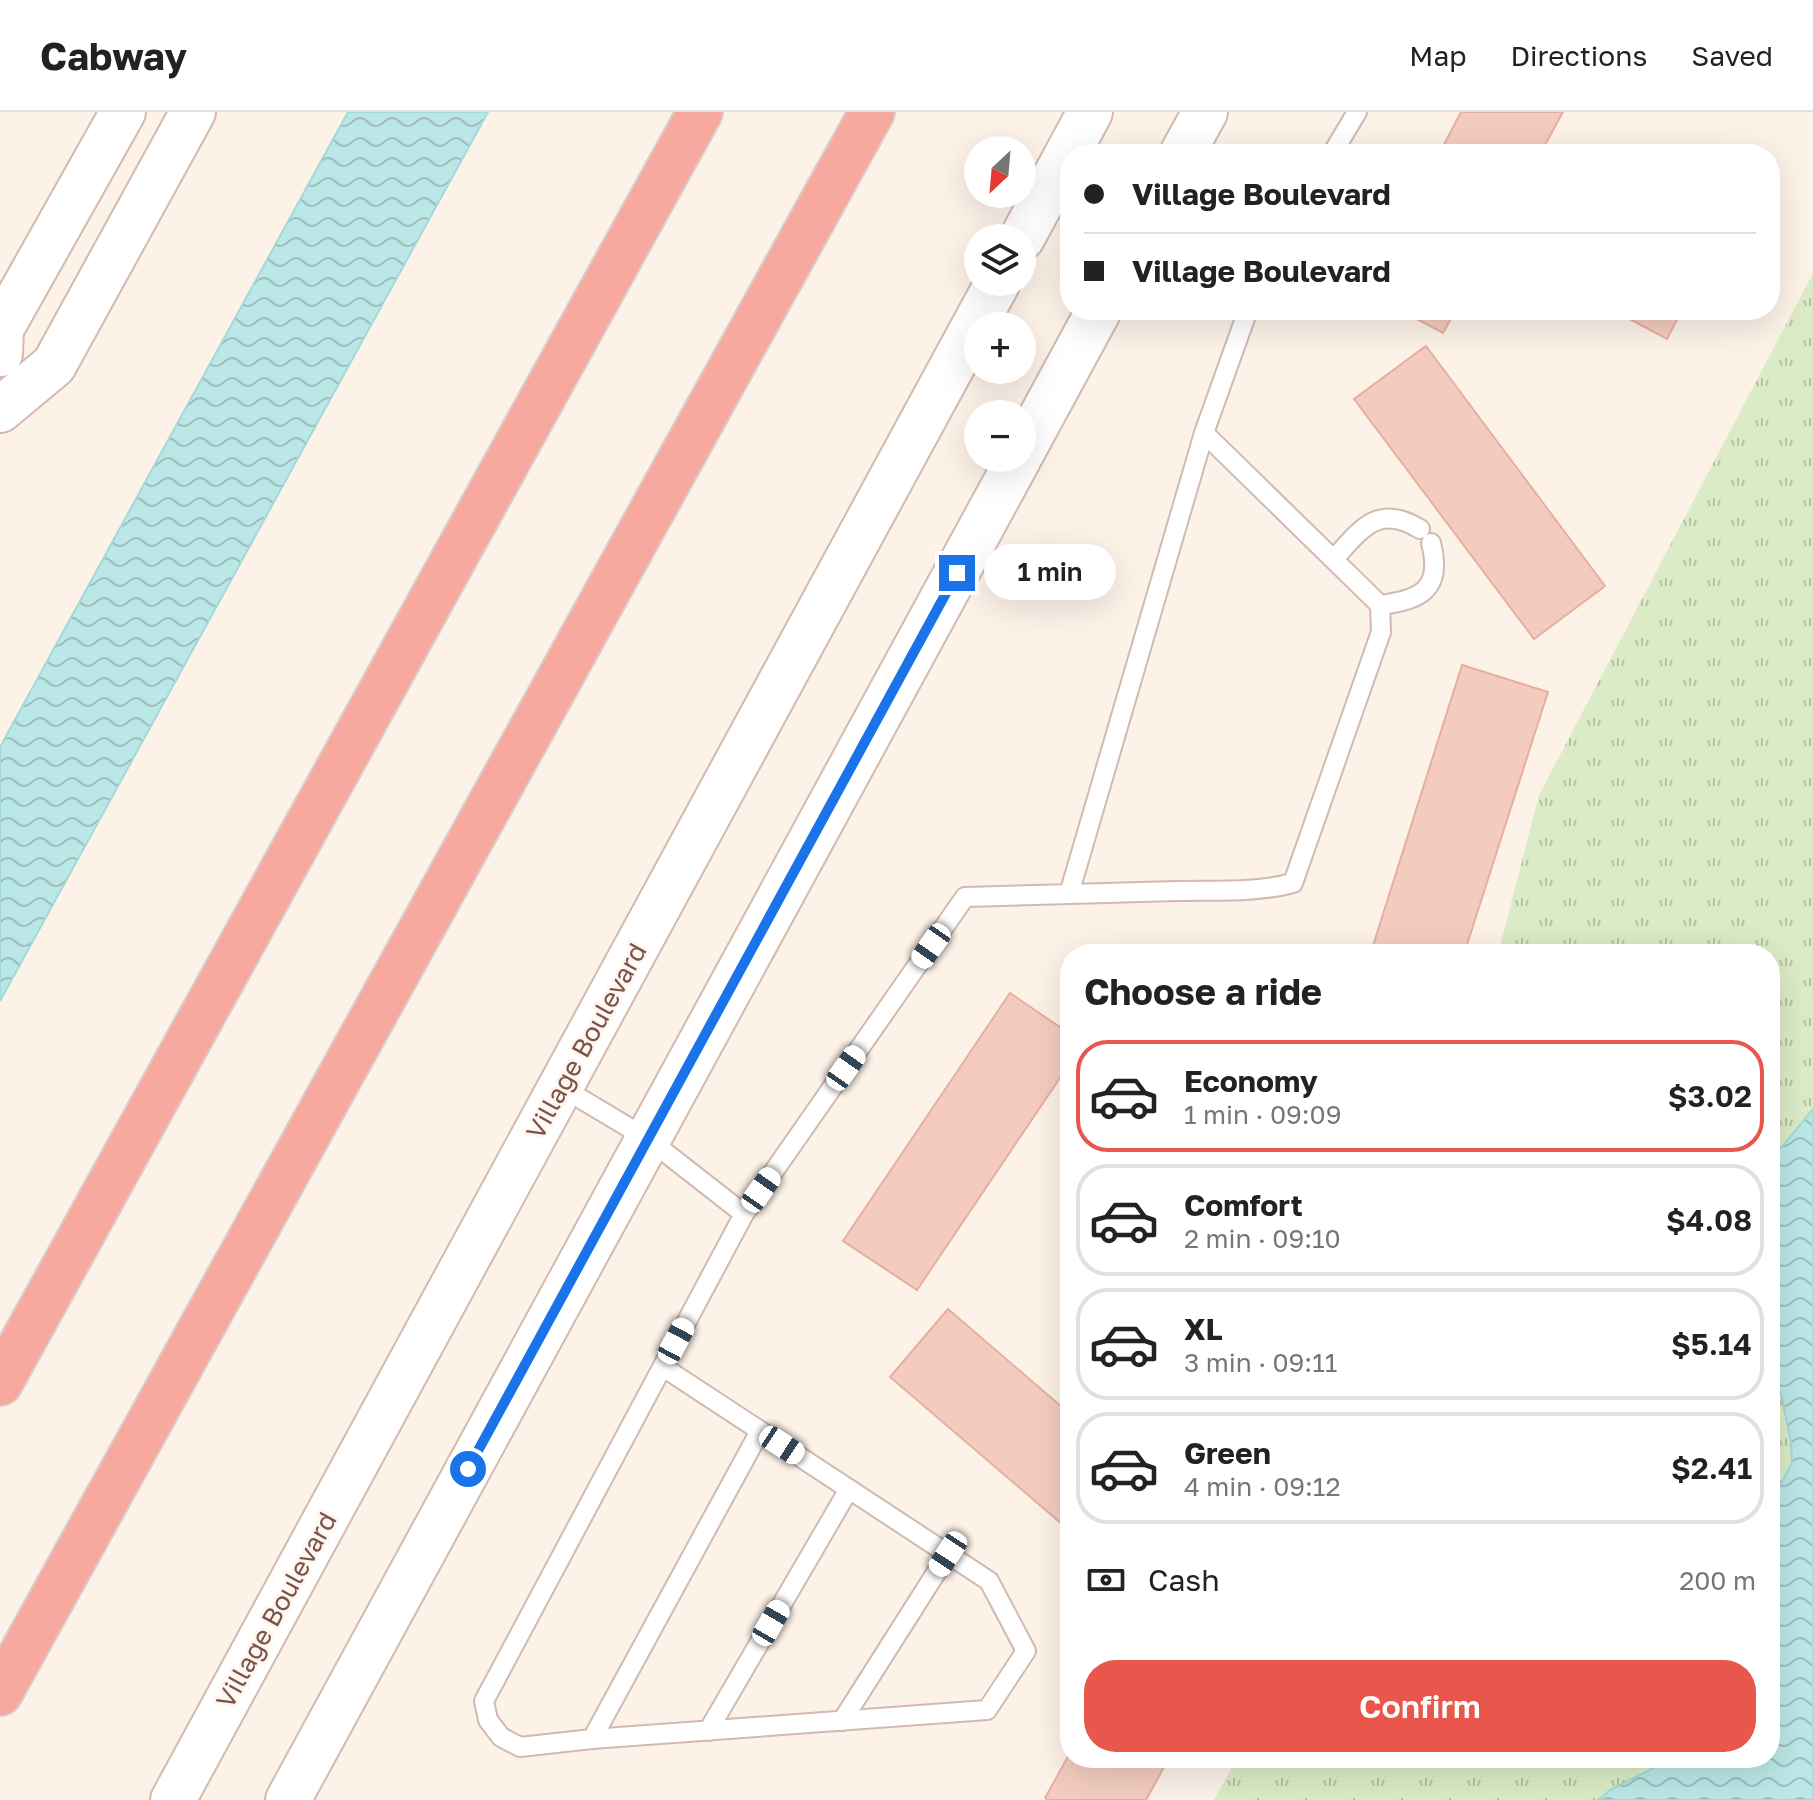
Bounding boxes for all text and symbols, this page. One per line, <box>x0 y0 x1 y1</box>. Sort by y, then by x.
text: Cabway <box>40 33 187 78</box>
text: Map <box>1409 39 1466 72</box>
text: Directions <box>1510 39 1647 72</box>
text: Saved <box>1691 39 1773 72</box>
north arrow <box>964 136 1036 208</box>
map controls <box>964 136 1036 472</box>
text: Village Boulevard <box>1132 176 1391 212</box>
button: layers <box>964 224 1036 296</box>
text: Village Boulevard <box>1132 253 1391 289</box>
button: + <box>964 312 1036 384</box>
button: − <box>964 400 1036 472</box>
callout: 1 min <box>985 545 1117 601</box>
route end <box>939 555 975 591</box>
text: 1 min <box>1017 556 1083 587</box>
car <box>907 919 955 973</box>
street label: Village Boulevard <box>519 938 653 1144</box>
text: Choose a ride <box>1084 970 1322 1013</box>
car <box>822 1041 870 1095</box>
icon: car <box>1088 1060 1160 1132</box>
text: Economy <box>1184 1063 1318 1099</box>
text: $3.02 <box>1668 1078 1752 1114</box>
text: 1 min · 09:09 <box>1184 1099 1341 1130</box>
car <box>737 1163 785 1217</box>
icon: car <box>1088 1184 1160 1256</box>
text: Comfort <box>1184 1187 1303 1223</box>
text: $4.08 <box>1666 1202 1752 1238</box>
text: 2 min · 09:10 <box>1184 1223 1341 1254</box>
icon: car <box>1088 1308 1160 1380</box>
text: XL <box>1184 1311 1223 1347</box>
car <box>654 1314 698 1368</box>
text: $5.14 <box>1671 1326 1752 1362</box>
text: 3 min · 09:11 <box>1184 1347 1337 1378</box>
car <box>755 1422 809 1468</box>
icon: car <box>1088 1432 1160 1504</box>
text: Green <box>1184 1435 1271 1471</box>
text: $2.41 <box>1671 1450 1752 1486</box>
route start <box>450 1451 486 1487</box>
text: 4 min · 09:12 <box>1184 1471 1340 1502</box>
street label: Village Boulevard <box>209 1507 343 1713</box>
car <box>925 1527 971 1581</box>
icon: cash <box>1084 1558 1128 1602</box>
text: Cash <box>1148 1562 1220 1598</box>
text: 200 m <box>1679 1565 1756 1596</box>
car <box>749 1596 793 1650</box>
button: Confirm <box>1084 1660 1756 1752</box>

